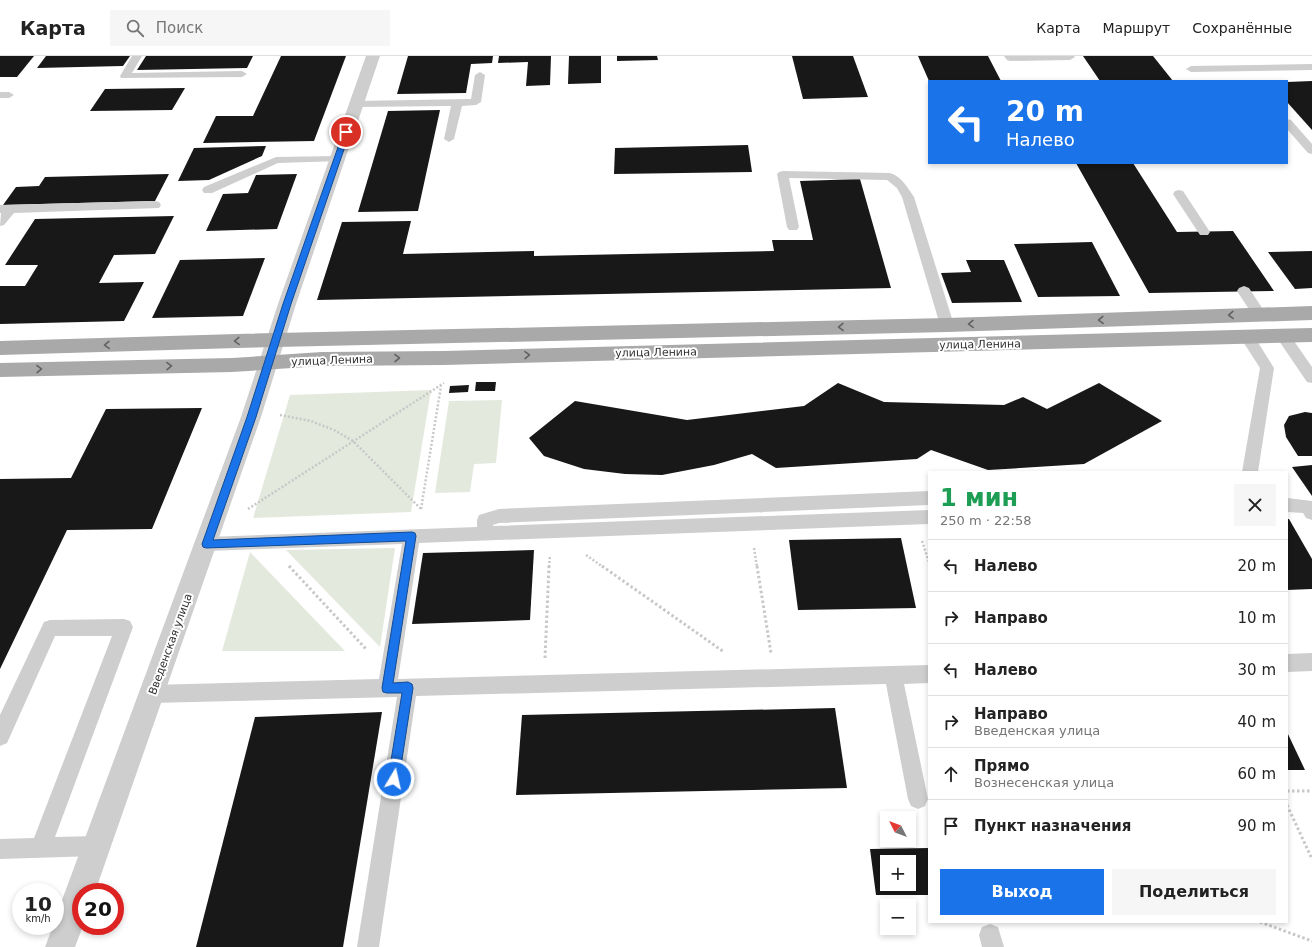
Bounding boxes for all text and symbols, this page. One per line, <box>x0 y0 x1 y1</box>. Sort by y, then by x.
search box <box>110 10 390 46</box>
text: Карта <box>20 17 86 39</box>
icon: search <box>124 17 146 39</box>
text: Поиск <box>156 19 203 37</box>
text: Карта <box>1036 20 1080 36</box>
text: Маршрут <box>1102 20 1170 36</box>
text: Сохранённые <box>1192 20 1292 36</box>
text: 20 m <box>1006 95 1084 128</box>
icon: left <box>940 96 992 148</box>
pin <box>329 115 363 149</box>
icon: arrive <box>335 121 357 143</box>
text: Налево <box>1006 129 1075 150</box>
one-way arrow <box>1228 311 1234 319</box>
one-way arrow <box>1098 315 1104 324</box>
one-way arrow <box>968 320 974 328</box>
one-way arrow <box>838 323 844 332</box>
one-way arrow <box>234 337 240 345</box>
street label: улица Ленина <box>939 337 1021 352</box>
one-way arrow <box>104 341 110 349</box>
street label: улица Ленина <box>615 345 697 360</box>
one-way arrow <box>524 351 530 360</box>
street label: улица Ленина <box>291 353 373 368</box>
one-way arrow <box>394 354 400 362</box>
one-way arrow <box>166 362 172 371</box>
one-way arrow <box>36 365 42 373</box>
text: 1 мин <box>940 484 1018 512</box>
button: close <box>1234 484 1276 526</box>
text: 250 m · 22:58 <box>940 513 1031 528</box>
icon: left <box>940 555 962 577</box>
text: Налево <box>974 557 1038 575</box>
text: 20 m <box>1238 557 1276 575</box>
street label: Введенская улица <box>146 592 195 697</box>
icon: right <box>940 607 962 629</box>
text: Направо <box>974 609 1048 627</box>
text: 10 m <box>1238 609 1276 627</box>
icon: left <box>940 659 962 681</box>
text: Налево <box>974 661 1038 679</box>
text: 30 m <box>1238 661 1276 679</box>
text: Направо <box>974 705 1048 723</box>
icon: right <box>940 711 962 733</box>
text: 40 m <box>1238 713 1276 731</box>
text: Введенская улица <box>974 723 1100 738</box>
text: Прямо <box>974 757 1030 775</box>
position arrow <box>373 758 415 800</box>
icon: ahead <box>940 763 962 785</box>
text: 60 m <box>1238 765 1276 783</box>
text: Вознесенская улица <box>974 775 1114 790</box>
north arrow <box>880 811 916 847</box>
map controls <box>880 811 916 935</box>
icon: arrive <box>940 815 962 837</box>
text: Пункт назначения <box>974 817 1131 835</box>
text: 90 m <box>1238 817 1276 835</box>
button: + <box>880 855 916 891</box>
button: Выход <box>940 869 1104 915</box>
button: Поделиться <box>1112 869 1276 915</box>
speed limit sign: 20 <box>72 883 124 935</box>
text: 10 <box>24 892 52 916</box>
button: − <box>880 899 916 935</box>
text: km/h <box>25 913 51 924</box>

